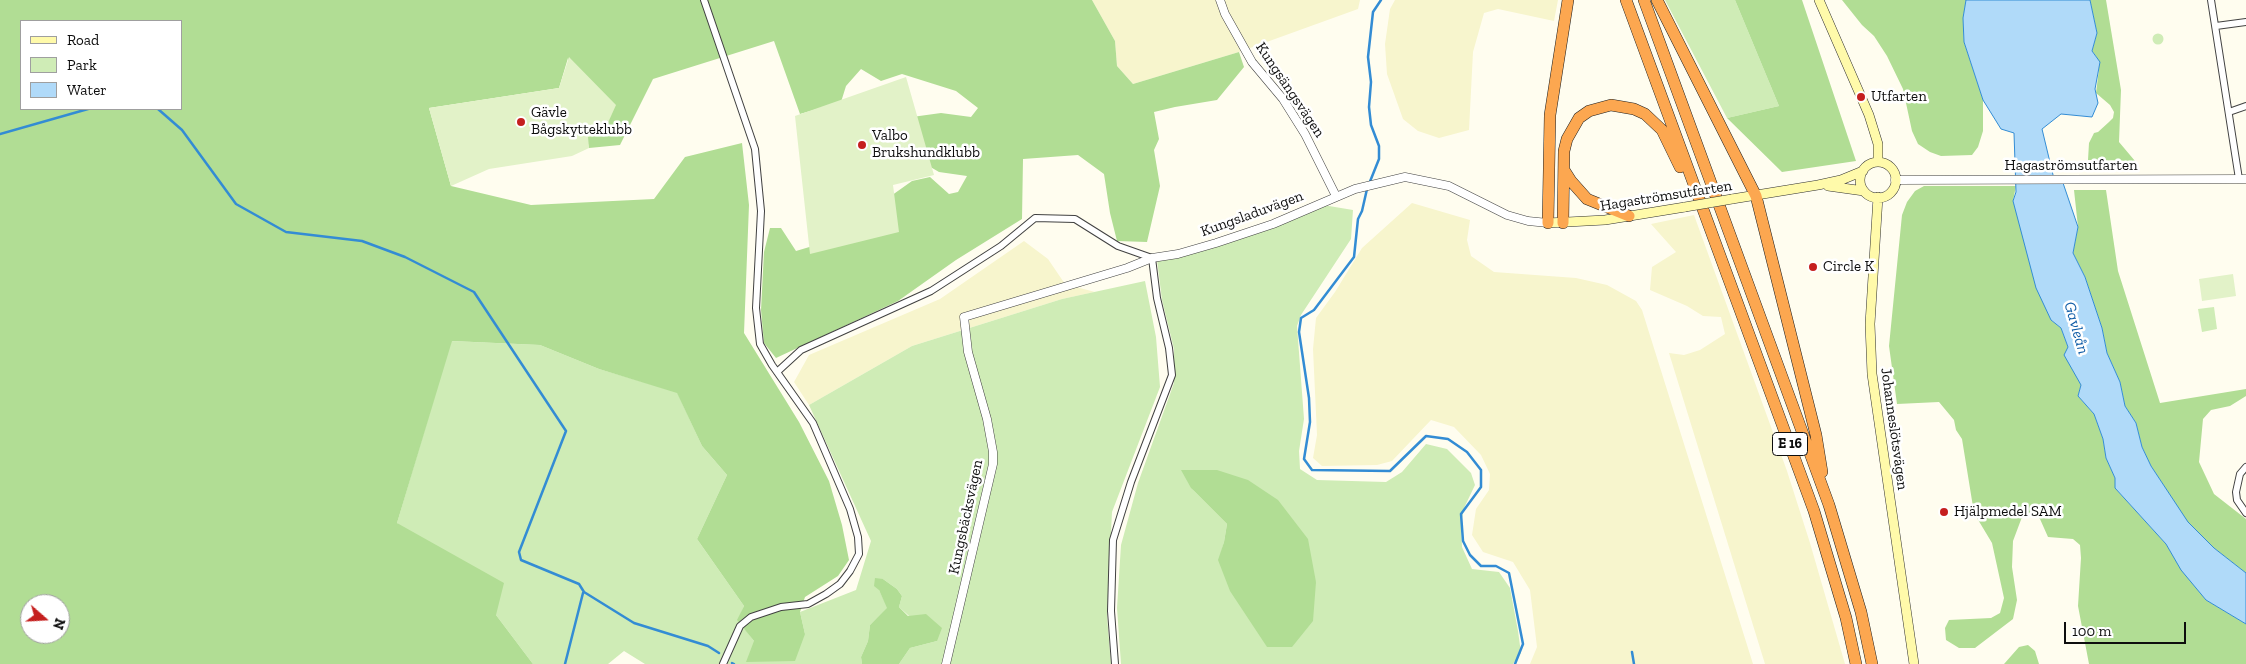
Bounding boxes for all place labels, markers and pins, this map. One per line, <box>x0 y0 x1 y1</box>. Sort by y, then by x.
place label: Utfarten <box>1871 88 1927 106</box>
marker: Utfarten <box>1855 91 1867 103</box>
place label: Gävle Bågskytteklubb <box>531 104 632 139</box>
marker: Gävle Bågskytteklubb <box>515 116 527 128</box>
place label: Valbo Brukshundklubb <box>872 127 980 162</box>
marker: Valbo Brukshundklubb <box>856 139 868 151</box>
place label: Circle K <box>1823 258 1874 276</box>
marker: Circle K <box>1807 261 1819 273</box>
place label: Hjälpmedel SAM <box>1954 503 2062 521</box>
marker: Hjälpmedel SAM <box>1938 506 1950 518</box>

